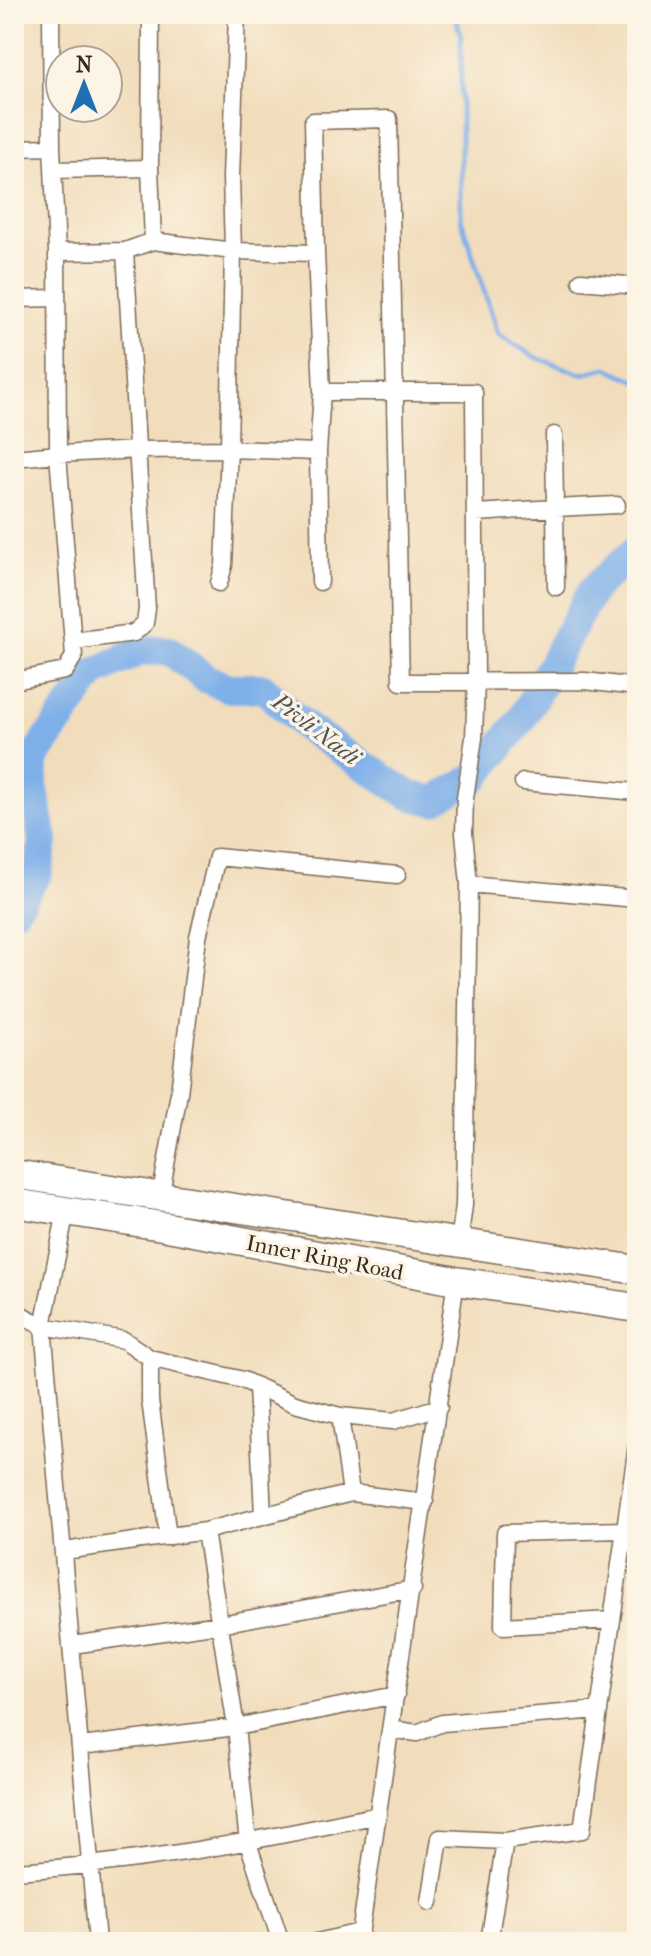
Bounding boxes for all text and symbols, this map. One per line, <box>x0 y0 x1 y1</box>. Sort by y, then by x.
north arrow <box>44 44 124 124</box>
text: N <box>76 52 93 78</box>
water label: Pivli Nadi <box>266 687 367 772</box>
street label: Inner Ring Road <box>244 1230 407 1286</box>

